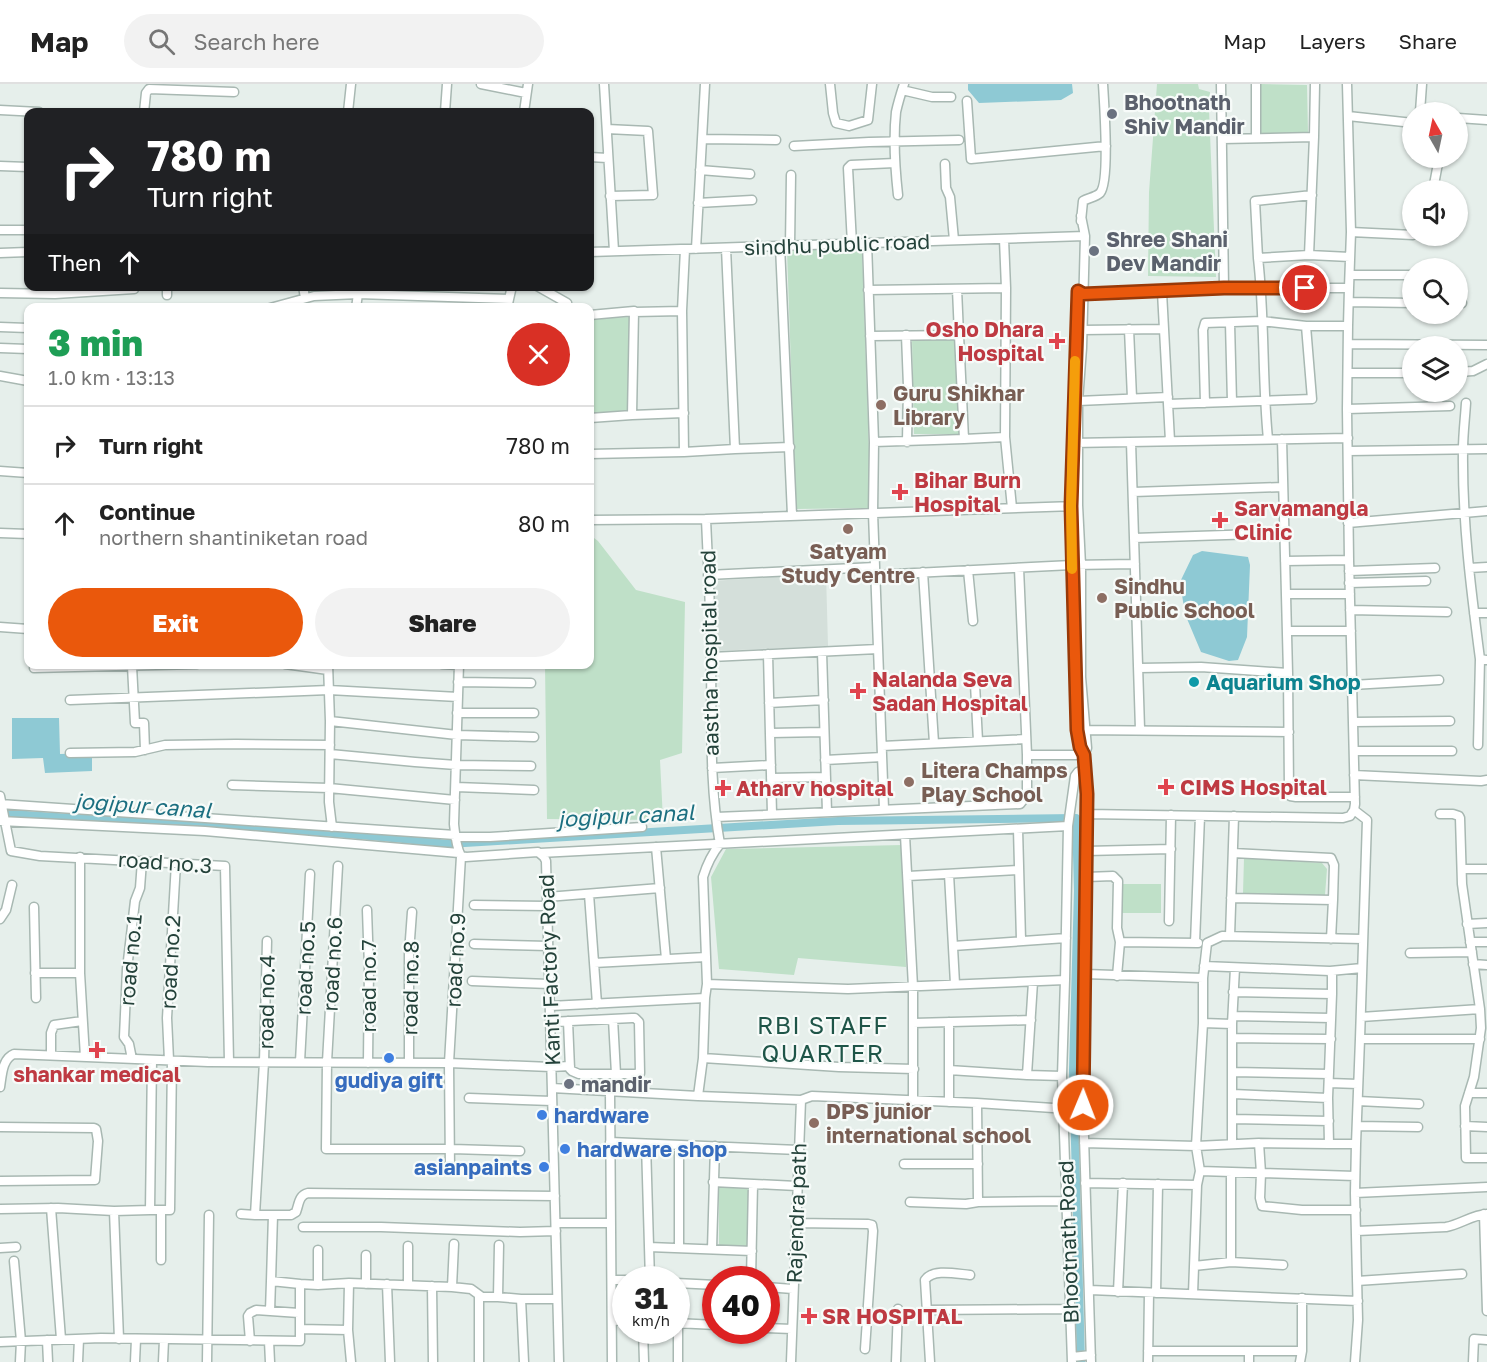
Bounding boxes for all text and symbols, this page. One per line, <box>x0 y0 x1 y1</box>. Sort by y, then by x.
search box <box>124 14 544 68</box>
text: Map <box>30 25 88 58</box>
icon: search <box>145 25 178 58</box>
text: Search here <box>193 28 319 55</box>
text: Map <box>1223 28 1266 54</box>
text: Layers <box>1299 28 1366 54</box>
text: Share <box>1399 28 1457 54</box>
place label: Bhootnath Shiv Mandir <box>1124 89 1245 139</box>
north arrow <box>1402 102 1468 168</box>
map controls <box>1402 102 1468 402</box>
marker: Bhootnath Shiv Mandir <box>1105 107 1119 121</box>
text: 780 m <box>147 130 271 180</box>
icon: right <box>48 132 126 210</box>
button: sound <box>1402 180 1468 246</box>
text: Turn right <box>147 181 273 213</box>
place label: Shree Shani Dev Mandir <box>1106 226 1228 276</box>
street label: sindhu public road <box>743 228 931 260</box>
marker: Shree Shani Dev Mandir <box>1087 244 1101 258</box>
icon: ahead <box>113 246 146 279</box>
text: Then <box>48 249 101 276</box>
button: search <box>1402 258 1468 324</box>
pin <box>1279 262 1330 313</box>
icon: arrive <box>1288 271 1321 304</box>
place label: Osho Dhara Hospital <box>926 316 1044 366</box>
text: 3 min <box>48 321 143 364</box>
button: close <box>507 323 570 386</box>
marker: Osho Dhara Hospital <box>1048 332 1066 350</box>
button: layers <box>1402 336 1468 402</box>
text: 1.0 km · 13:13 <box>48 365 175 389</box>
place label: Guru Shikhar Library <box>893 380 1025 430</box>
marker: Guru Shikhar Library <box>874 398 888 412</box>
icon: right <box>48 429 81 462</box>
text: Turn right <box>99 432 203 459</box>
text: 780 m <box>506 432 570 459</box>
place label: Bihar Burn Hospital <box>914 467 1021 517</box>
marker: Bihar Burn Hospital <box>891 483 909 501</box>
place label: Sarvamangla Clinic <box>1234 495 1368 545</box>
text: Continue <box>99 498 195 525</box>
icon: ahead <box>48 507 81 540</box>
text: 80 m <box>518 510 570 537</box>
marker: Sarvamangla Clinic <box>1211 511 1229 529</box>
marker: Satyam Study Centre <box>841 522 855 536</box>
text: northern shantiniketan road <box>99 525 368 549</box>
place label: Satyam Study Centre <box>781 538 915 588</box>
street label: aastha hospital road <box>694 550 724 756</box>
place label: Sindhu Public School <box>1114 573 1255 623</box>
button: Exit <box>48 588 303 657</box>
button: Share <box>315 588 570 657</box>
marker: Sindhu Public School <box>1095 591 1109 605</box>
place label: Nalanda Seva Sadan Hospital <box>872 666 1028 716</box>
place label: Aquarium Shop <box>1206 669 1361 695</box>
marker: Aquarium Shop <box>1187 675 1201 689</box>
marker: Nalanda Seva Sadan Hospital <box>849 682 867 700</box>
place label: Litera Champs Play School <box>921 757 1068 807</box>
place label: CIMS Hospital <box>1180 774 1327 800</box>
place label: Atharv hospital <box>736 775 893 801</box>
marker: Litera Champs Play School <box>902 775 916 789</box>
marker: CIMS Hospital <box>1157 778 1175 796</box>
marker: Atharv hospital <box>714 779 732 797</box>
water label: jogipur canal <box>72 787 213 823</box>
water label: jogipur canal <box>555 798 696 832</box>
street label: road no.3 <box>117 846 213 878</box>
street label: Kanti Factory Road <box>533 874 565 1066</box>
street label: road no.9 <box>440 912 470 1008</box>
street label: road no.1 <box>113 913 147 1007</box>
street label: road no.2 <box>155 914 185 1010</box>
street label: road no.6 <box>317 916 347 1012</box>
street label: road no.5 <box>290 920 320 1016</box>
street label: road no.7 <box>355 939 381 1033</box>
street label: road no.8 <box>396 940 424 1036</box>
street label: road no.4 <box>252 954 280 1050</box>
district label: RBI STAFF QUARTER <box>757 1010 889 1067</box>
marker: shankar medical <box>88 1041 106 1059</box>
marker: gudiya gift <box>382 1051 396 1065</box>
place label: shankar medical <box>13 1061 181 1087</box>
place label: gudiya gift <box>335 1067 443 1093</box>
place label: mandir <box>581 1071 651 1097</box>
position arrow <box>1051 1073 1115 1137</box>
marker: mandir <box>562 1077 576 1091</box>
place label: DPS junior international school <box>826 1098 1031 1148</box>
place label: hardware <box>554 1102 649 1128</box>
marker: hardware <box>535 1108 549 1122</box>
marker: DPS junior international school <box>807 1116 821 1130</box>
place label: hardware shop <box>577 1136 727 1162</box>
marker: hardware shop <box>558 1142 572 1156</box>
street label: Rajendra path <box>781 1142 811 1284</box>
place label: asianpaints <box>414 1154 532 1180</box>
marker: asianpaints <box>537 1160 551 1174</box>
street label: Bhootnath Road <box>1052 1160 1084 1324</box>
speed limit sign: 40 <box>702 1266 780 1344</box>
text: 31 <box>634 1280 668 1316</box>
place label: SR HOSPITAL <box>822 1303 962 1329</box>
marker: SR HOSPITAL <box>800 1307 818 1325</box>
text: km/h <box>632 1311 670 1329</box>

